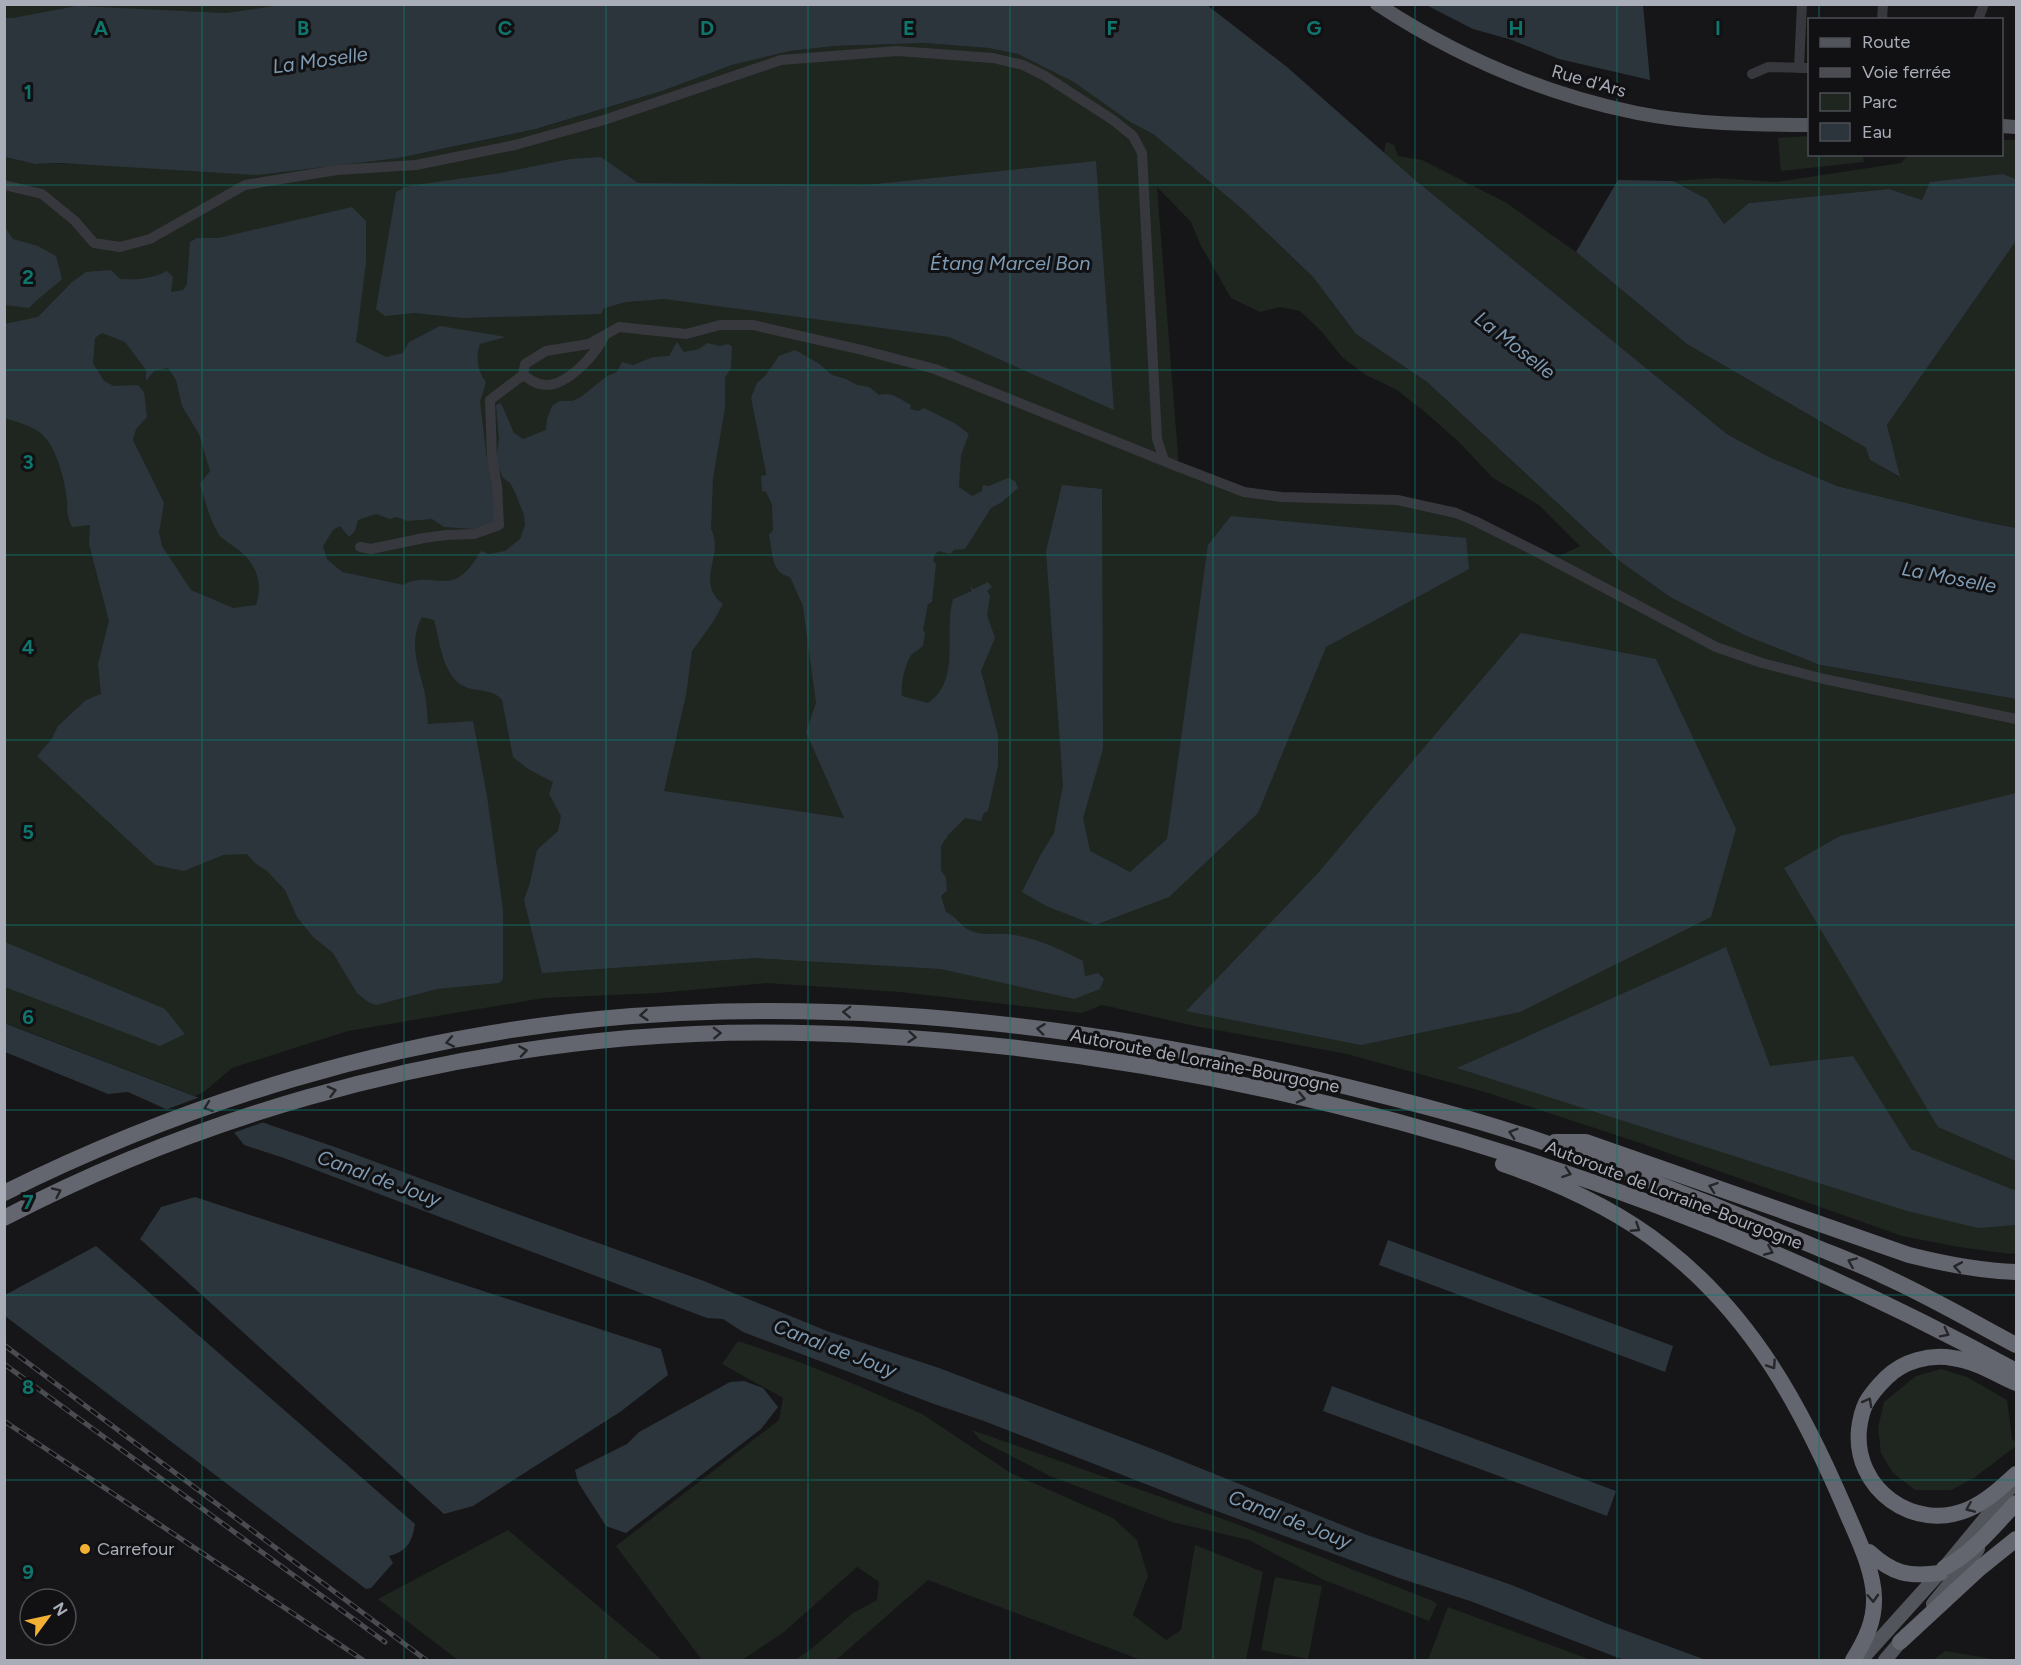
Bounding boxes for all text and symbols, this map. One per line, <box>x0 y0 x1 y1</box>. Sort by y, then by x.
text: A <box>94 16 109 40</box>
text: B <box>297 16 309 40</box>
text: C <box>498 16 512 40</box>
text: D <box>700 16 714 40</box>
text: E <box>903 16 915 40</box>
text: F <box>1106 16 1118 40</box>
text: G <box>1307 16 1322 40</box>
text: H <box>1509 16 1524 40</box>
text: I <box>1715 16 1721 40</box>
legend <box>1808 18 2003 156</box>
text: Route <box>1862 31 1911 53</box>
water label: La Moselle <box>271 41 369 79</box>
street label: Rue d'Ars <box>1549 60 1629 102</box>
text: Voie ferrée <box>1862 61 1951 83</box>
text: 1 <box>24 80 32 104</box>
text: Parc <box>1862 91 1898 113</box>
text: Eau <box>1862 121 1892 143</box>
water label: Étang Marcel Bon <box>930 251 1090 275</box>
text: 2 <box>22 265 34 289</box>
water label: La Moselle <box>1470 306 1560 384</box>
text: 3 <box>22 450 34 474</box>
water label: La Moselle <box>1900 556 1998 598</box>
text: 4 <box>22 635 35 659</box>
text: 5 <box>22 820 34 844</box>
text: 6 <box>22 1005 34 1029</box>
one-way arrow <box>842 1006 851 1019</box>
one-way arrow <box>639 1009 648 1022</box>
one-way arrow <box>1036 1023 1045 1036</box>
street label: Autoroute de Lorraine-Bourgogne <box>1069 1024 1342 1098</box>
one-way arrow <box>712 1027 721 1040</box>
one-way arrow <box>907 1030 916 1043</box>
one-way arrow <box>446 1035 456 1048</box>
one-way arrow <box>518 1046 527 1058</box>
one-way arrow <box>326 1086 337 1098</box>
one-way arrow <box>1296 1091 1306 1104</box>
one-way arrow <box>204 1099 214 1112</box>
one-way arrow <box>1508 1128 1519 1140</box>
street label: Autoroute de Lorraine-Bourgogne <box>1542 1136 1806 1254</box>
water label: Canal de Jouy <box>314 1145 445 1212</box>
one-way arrow <box>1561 1166 1572 1179</box>
one-way arrow <box>1708 1181 1719 1194</box>
one-way arrow <box>50 1188 61 1200</box>
text: 7 <box>22 1190 34 1214</box>
one-way arrow <box>1630 1220 1640 1232</box>
one-way arrow <box>1763 1244 1774 1256</box>
one-way arrow <box>1847 1257 1858 1269</box>
one-way arrow <box>1954 1261 1963 1273</box>
water label: Canal de Jouy <box>770 1314 901 1383</box>
one-way arrow <box>1939 1326 1950 1338</box>
one-way arrow <box>1765 1358 1776 1369</box>
text: 8 <box>22 1375 34 1399</box>
one-way arrow <box>1861 1398 1872 1408</box>
water label: Canal de Jouy <box>1225 1485 1356 1554</box>
one-way arrow <box>1965 1501 1976 1513</box>
place label: Carrefour <box>97 1538 174 1560</box>
marker: Carrefour <box>78 1542 92 1556</box>
text: 9 <box>22 1560 34 1584</box>
north arrow <box>18 1587 78 1647</box>
one-way arrow <box>1866 1594 1879 1603</box>
text: N <box>49 1599 71 1619</box>

